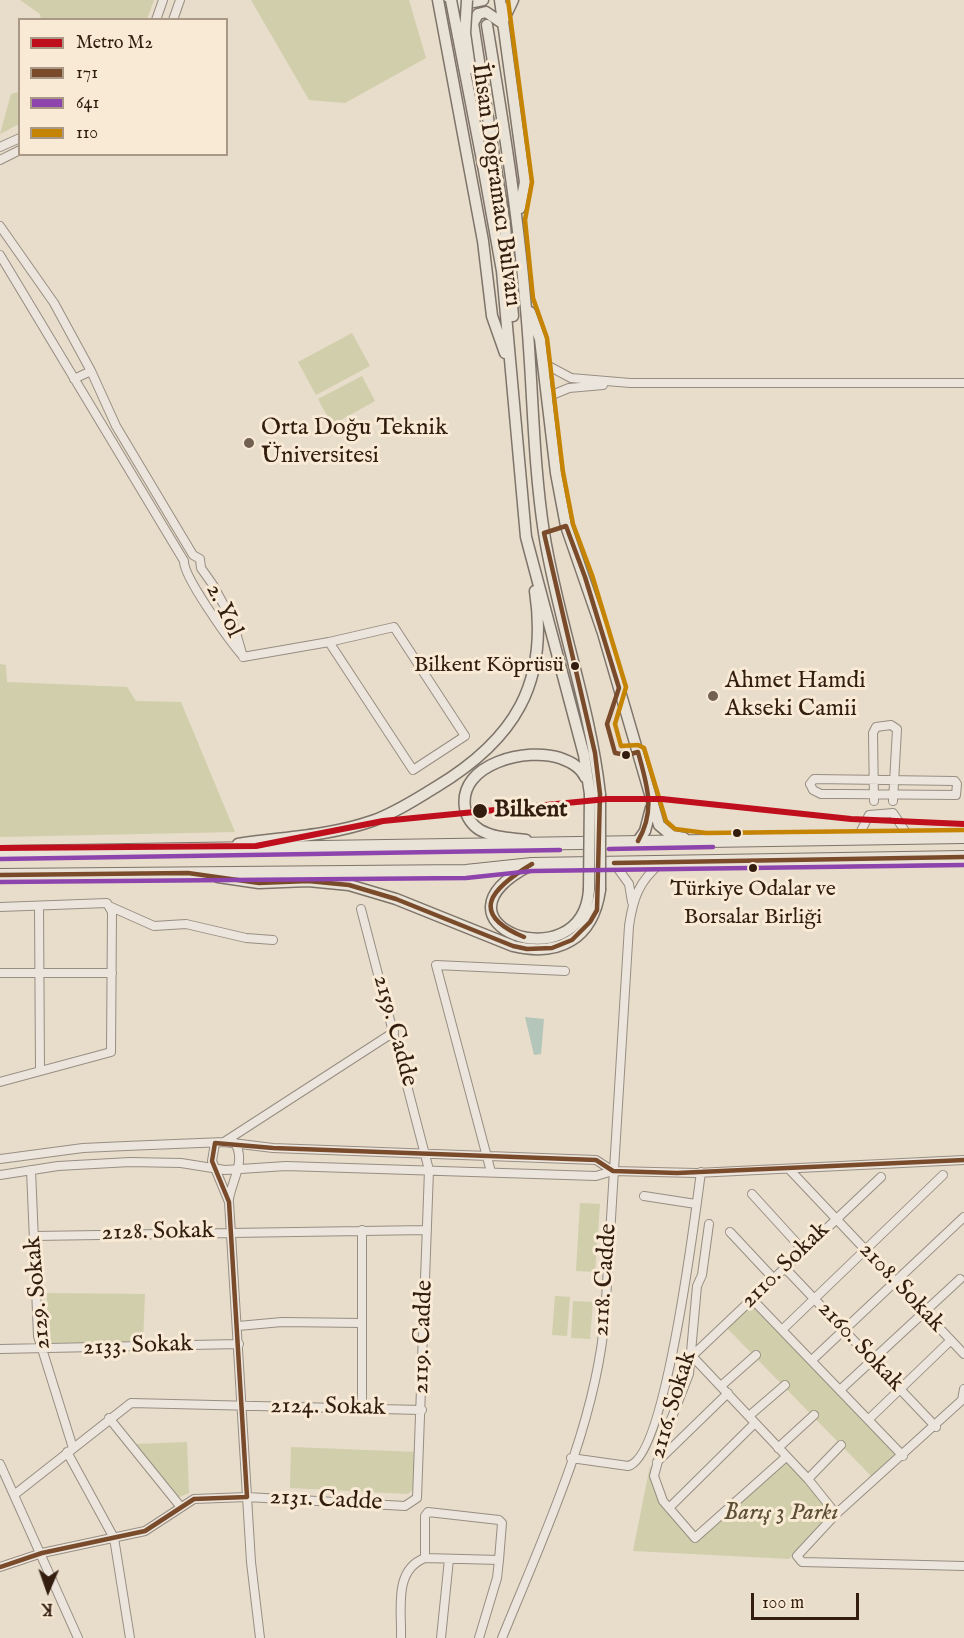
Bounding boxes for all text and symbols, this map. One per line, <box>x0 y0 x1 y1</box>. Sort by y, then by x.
legend <box>18 18 228 156</box>
text: Metro M2 <box>76 32 153 55</box>
street label: İhsan Doğramacı Bulvarı <box>464 61 526 309</box>
text: 171 <box>76 62 98 85</box>
text: 641 <box>76 92 99 115</box>
text: 110 <box>76 122 98 145</box>
place label: Orta Doğu Teknik Üniversitesi <box>261 415 448 471</box>
marker: Orta Doğu Teknik Üniversitesi <box>242 436 256 450</box>
street label: 2. Yol <box>198 580 248 642</box>
place label: Bilkent Köprüsü <box>414 653 564 679</box>
marker: Bilkent Köprüsü <box>569 660 581 672</box>
place label: Ahmet Hamdi Akseki Camii <box>725 668 866 724</box>
marker: Ahmet Hamdi Akseki Camii <box>706 689 720 703</box>
unlabelled marker <box>620 749 632 761</box>
place label: Bilkent <box>494 797 568 825</box>
marker: Bilkent <box>471 802 489 820</box>
unlabelled marker <box>731 827 743 839</box>
marker: Türkiye Odalar ve Borsalar Birliği <box>747 862 759 874</box>
place label: Türkiye Odalar ve Borsalar Birliği <box>670 877 836 928</box>
street label: 2159. Cadde <box>365 972 423 1090</box>
street label: 2110. Sokak <box>736 1217 836 1315</box>
street label: 2128. Sokak <box>102 1218 214 1248</box>
street label: 2118. Cadde <box>588 1223 624 1337</box>
street label: 2129. Sokak <box>20 1235 58 1351</box>
street label: 2108. Sokak <box>852 1237 950 1339</box>
street label: 2119. Cadde <box>408 1279 440 1395</box>
street label: 2160. Sokak <box>811 1296 909 1398</box>
street label: 2133. Sokak <box>83 1331 193 1363</box>
street label: 2116. Sokak <box>644 1348 704 1462</box>
street label: 2124. Sokak <box>270 1393 386 1423</box>
street label: 2131. Cadde <box>269 1484 383 1518</box>
park label: Barış 3 Parkı <box>724 1500 838 1528</box>
north arrow <box>18 1560 78 1620</box>
scale bar <box>754 1581 862 1619</box>
text: 100 m <box>762 1592 804 1615</box>
text: K <box>41 1598 54 1618</box>

